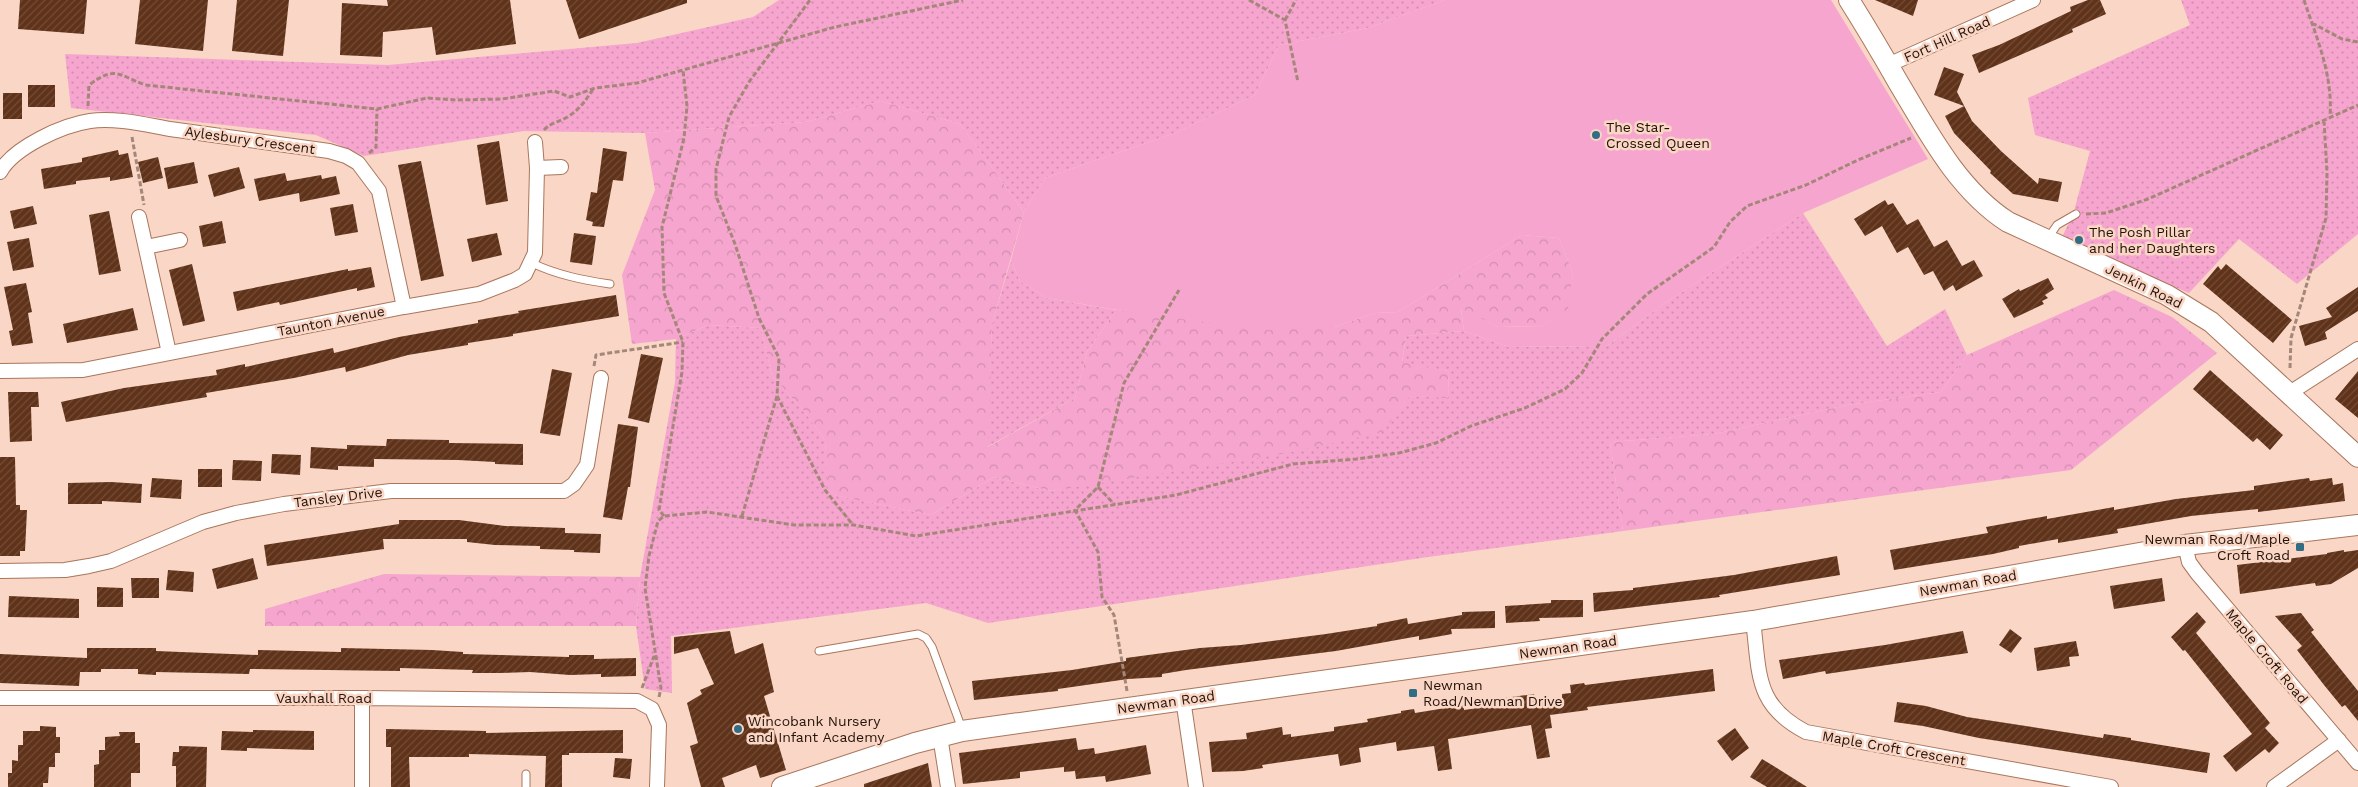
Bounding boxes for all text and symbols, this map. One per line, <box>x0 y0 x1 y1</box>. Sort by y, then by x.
street label: Fort Hill Road <box>1901 13 1993 65</box>
place label: The Star- Crossed Queen <box>1606 119 1710 151</box>
street label: Aylesbury Crescent <box>184 123 316 157</box>
marker: The Star- Crossed Queen <box>1590 129 1602 141</box>
place label: The Posh Pillar and her Daughters <box>2089 224 2215 256</box>
marker: The Posh Pillar and her Daughters <box>2073 234 2085 246</box>
street label: Jenkin Road <box>2103 260 2185 312</box>
street label: Taunton Avenue <box>276 303 386 339</box>
street label: Tansley Drive <box>293 484 383 510</box>
place label: Newman Road/Maple Croft Road <box>2144 531 2290 563</box>
marker: Newman Road/Maple Croft Road <box>2294 541 2306 553</box>
street label: Newman Road <box>1918 567 2018 599</box>
street label: Maple Croft Road <box>2223 605 2311 707</box>
street label: Newman Road <box>1518 632 1618 662</box>
place label: Newman Road/Newman Drive <box>1423 677 1563 709</box>
street label: Newman Road <box>1116 687 1216 717</box>
marker: Newman Road/Newman Drive <box>1407 687 1419 699</box>
street label: Vauxhall Road <box>276 690 372 706</box>
place label: Wincobank Nursery and Infant Academy <box>748 713 885 745</box>
marker: Wincobank Nursery and Infant Academy <box>732 723 744 735</box>
street label: Maple Croft Crescent <box>1821 727 1967 769</box>

